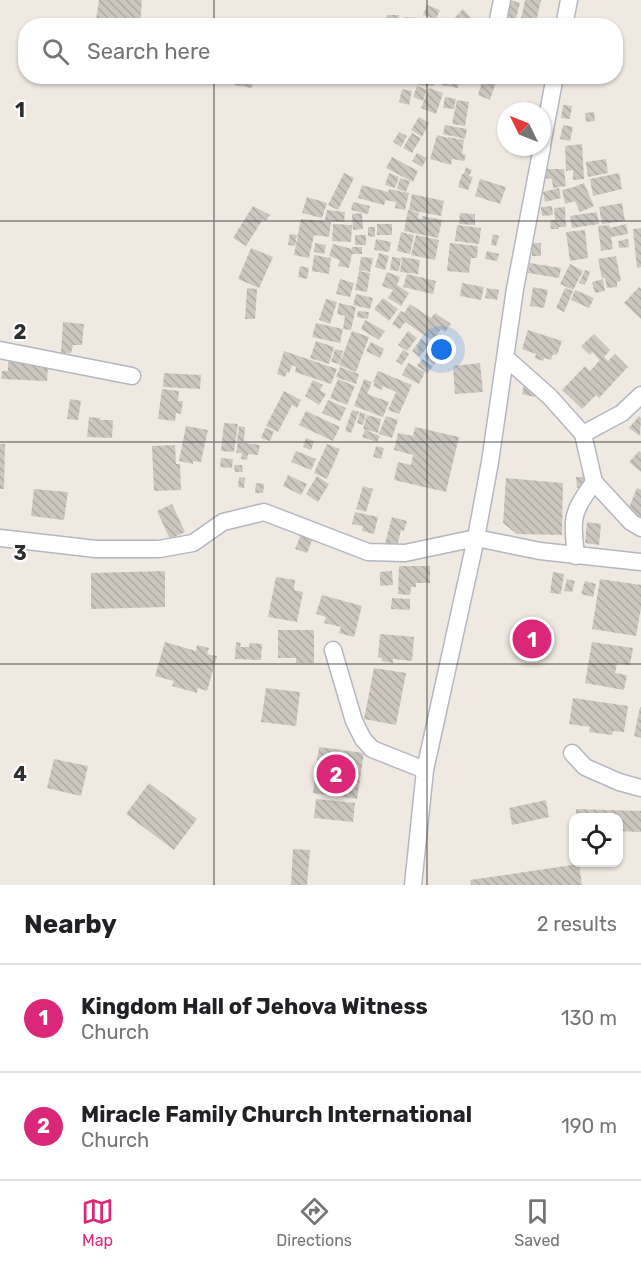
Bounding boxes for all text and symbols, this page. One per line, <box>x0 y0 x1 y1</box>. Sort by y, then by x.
search box <box>18 18 623 84</box>
icon: search <box>39 35 72 68</box>
text: Search here <box>87 38 210 65</box>
text: 1 <box>15 98 25 122</box>
north arrow <box>497 102 551 156</box>
text: 2 <box>14 320 27 344</box>
your location <box>427 335 456 364</box>
text: 3 <box>13 541 27 565</box>
pin: 1 <box>512 616 552 662</box>
pin: 2 <box>316 752 356 796</box>
text: 4 <box>13 762 27 786</box>
map controls <box>569 813 623 867</box>
button: locate <box>569 813 623 867</box>
text: Nearby <box>24 909 117 940</box>
text: 2 results <box>537 912 617 936</box>
text: Kingdom Hall of Jehova Witness <box>81 993 428 1020</box>
text: 1 <box>39 1006 48 1030</box>
text: 130 m <box>561 1006 617 1030</box>
text: Church <box>81 1020 149 1044</box>
text: Miracle Family Church International <box>81 1101 472 1128</box>
text: 2 <box>37 1114 50 1138</box>
text: 190 m <box>561 1114 617 1138</box>
text: Church <box>81 1128 149 1152</box>
tab: Map <box>81 1195 114 1250</box>
tab: Directions <box>276 1195 352 1250</box>
tab: Saved <box>514 1195 560 1250</box>

